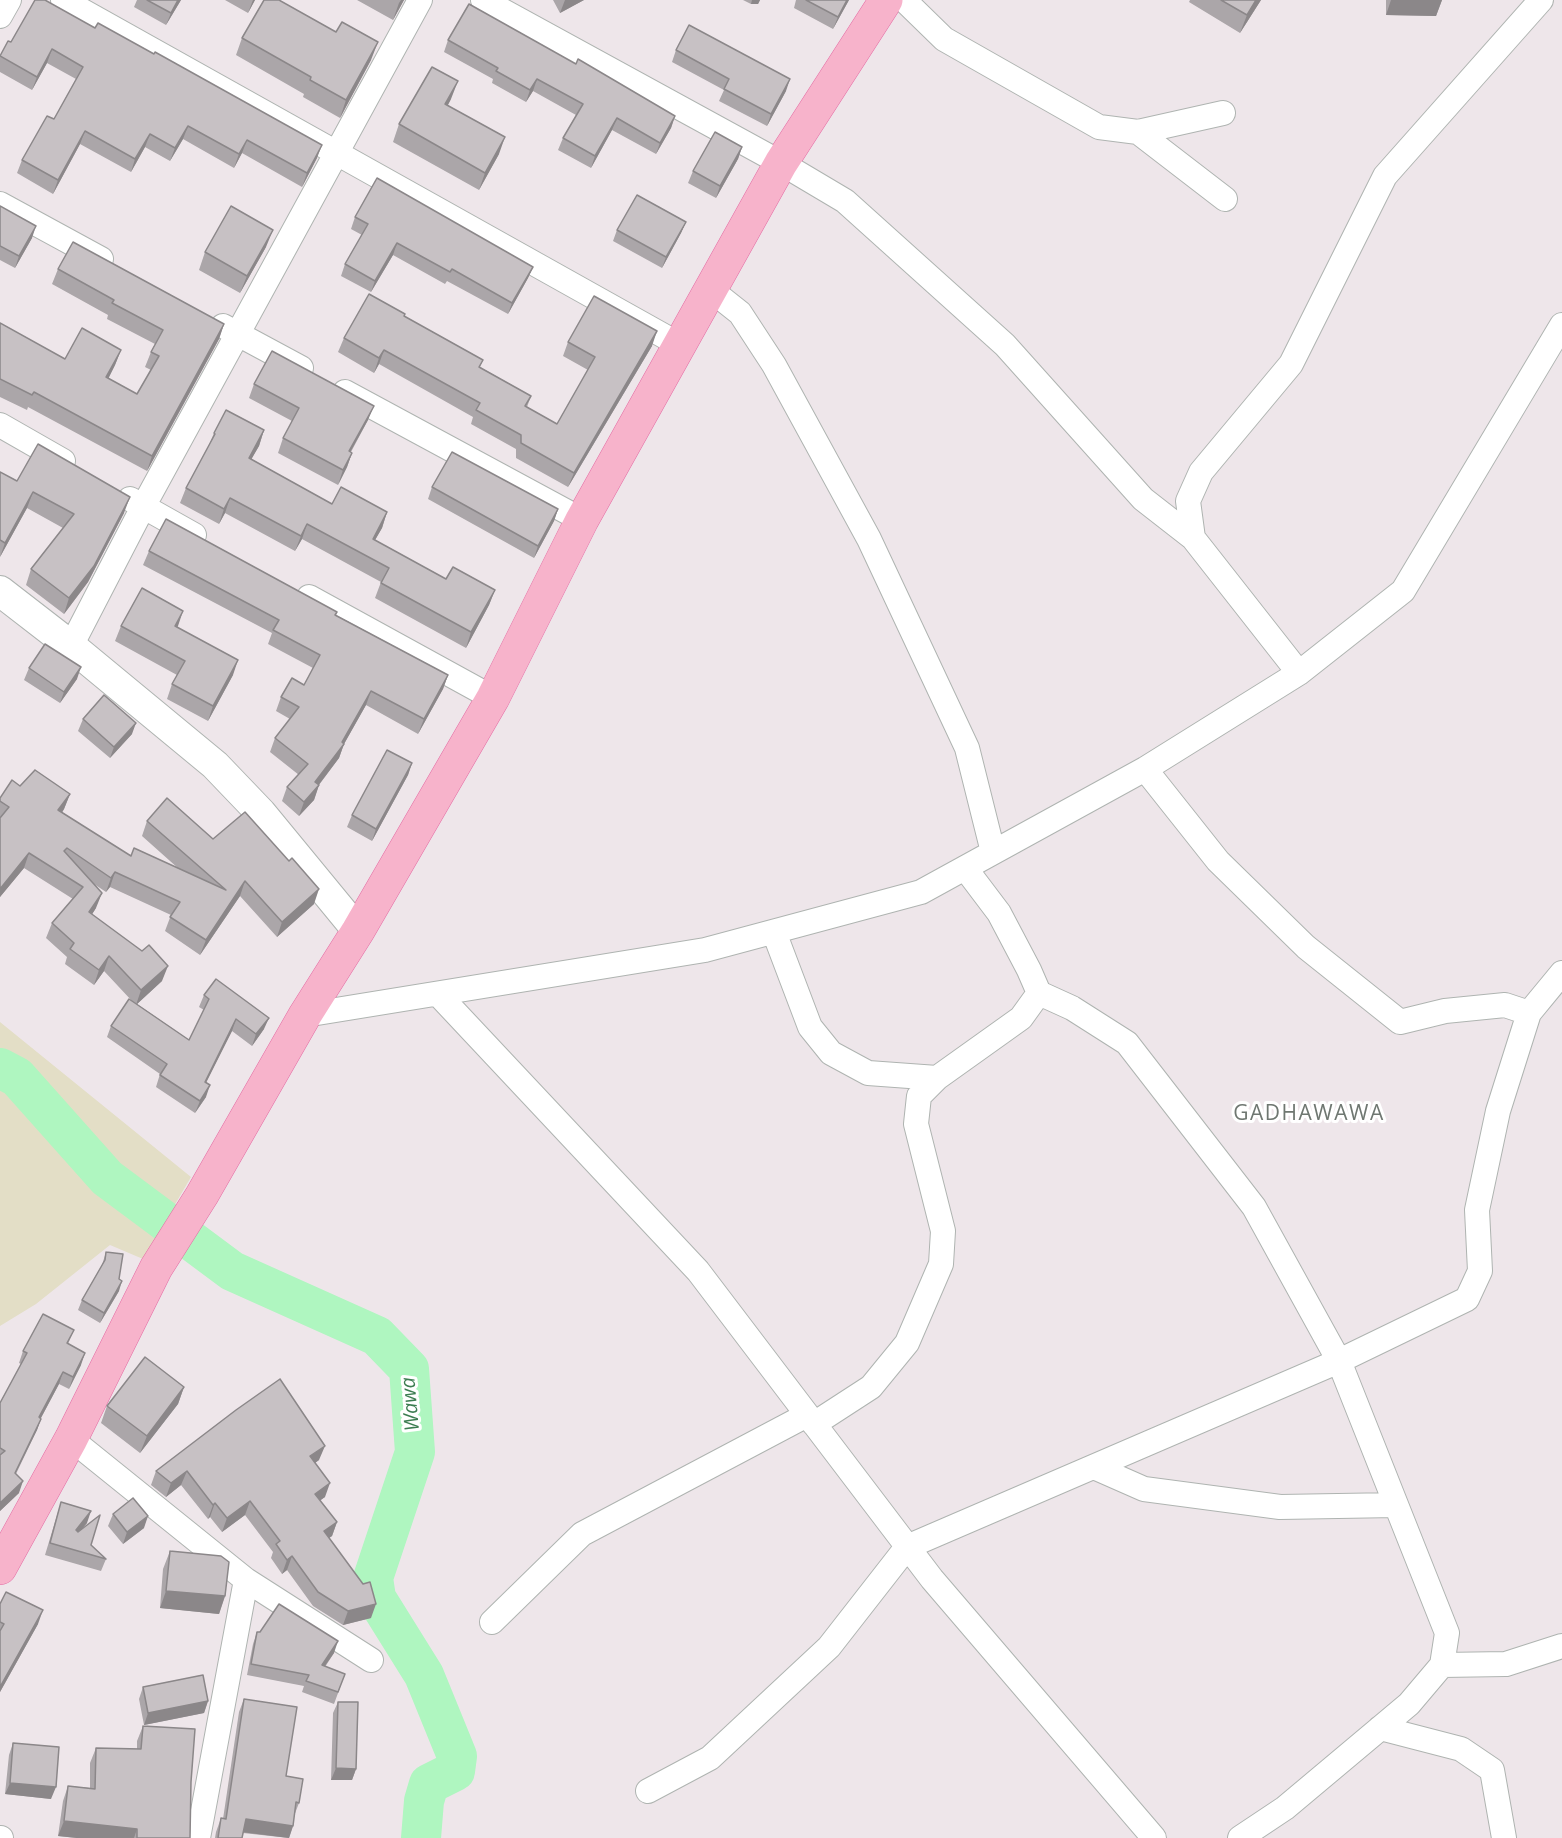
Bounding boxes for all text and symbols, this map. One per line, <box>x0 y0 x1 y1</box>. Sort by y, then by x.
district label: GADHAWAWA <box>1233 1101 1385 1127</box>
water label: Wawa <box>397 1376 425 1432</box>

